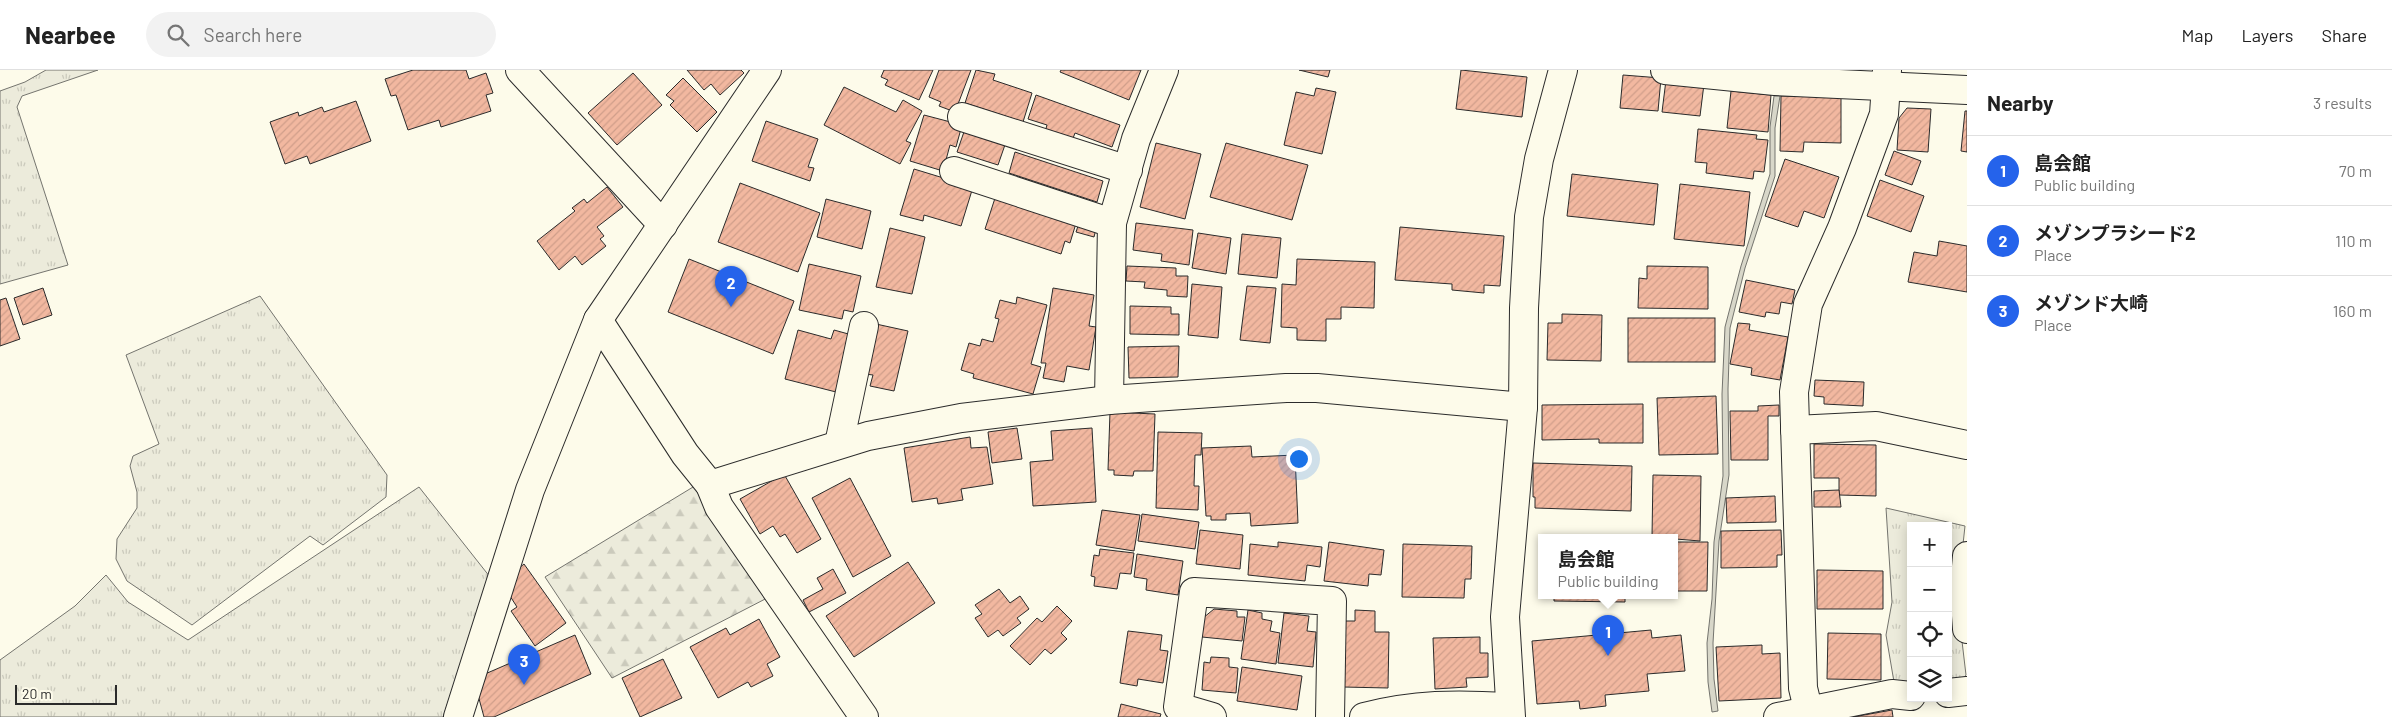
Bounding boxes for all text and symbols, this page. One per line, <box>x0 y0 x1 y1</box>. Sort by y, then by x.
search box <box>146 12 496 57</box>
text: Nearbee <box>25 20 116 49</box>
icon: search <box>164 21 192 49</box>
text: Search here <box>204 23 302 46</box>
text: Map <box>2181 24 2213 46</box>
text: Layers <box>2241 24 2294 46</box>
text: Share <box>2322 24 2367 46</box>
text: Nearby <box>1987 90 2053 115</box>
text: 3 results <box>2313 93 2372 112</box>
text: 島会館 <box>2034 151 2091 174</box>
text: 1 <box>2000 161 2006 180</box>
text: 70 m <box>2339 161 2372 180</box>
text: Public building <box>2034 175 2135 194</box>
text: メゾンプラシード2 <box>2034 221 2196 244</box>
text: 2 <box>1999 231 2007 250</box>
text: 110 m <box>2335 231 2372 250</box>
text: Place <box>2034 245 2072 264</box>
pin: 2 <box>715 266 747 307</box>
text: メゾンド大崎 <box>2034 291 2148 314</box>
text: 3 <box>1999 301 2007 320</box>
text: 160 m <box>2333 301 2372 320</box>
text: Place <box>2034 315 2072 334</box>
your location <box>1286 446 1312 472</box>
map controls <box>1907 522 1952 702</box>
button: + <box>1907 522 1952 567</box>
popup <box>1538 534 1678 599</box>
text: 島会館 <box>1557 547 1614 570</box>
button: − <box>1907 567 1952 612</box>
text: Public building <box>1557 571 1659 590</box>
button: locate <box>1907 612 1952 657</box>
pin: 1 <box>1592 615 1624 656</box>
pin: 3 <box>508 644 540 685</box>
button: layers <box>1907 657 1952 702</box>
scale bar <box>15 682 118 705</box>
text: 20 m <box>22 685 52 702</box>

